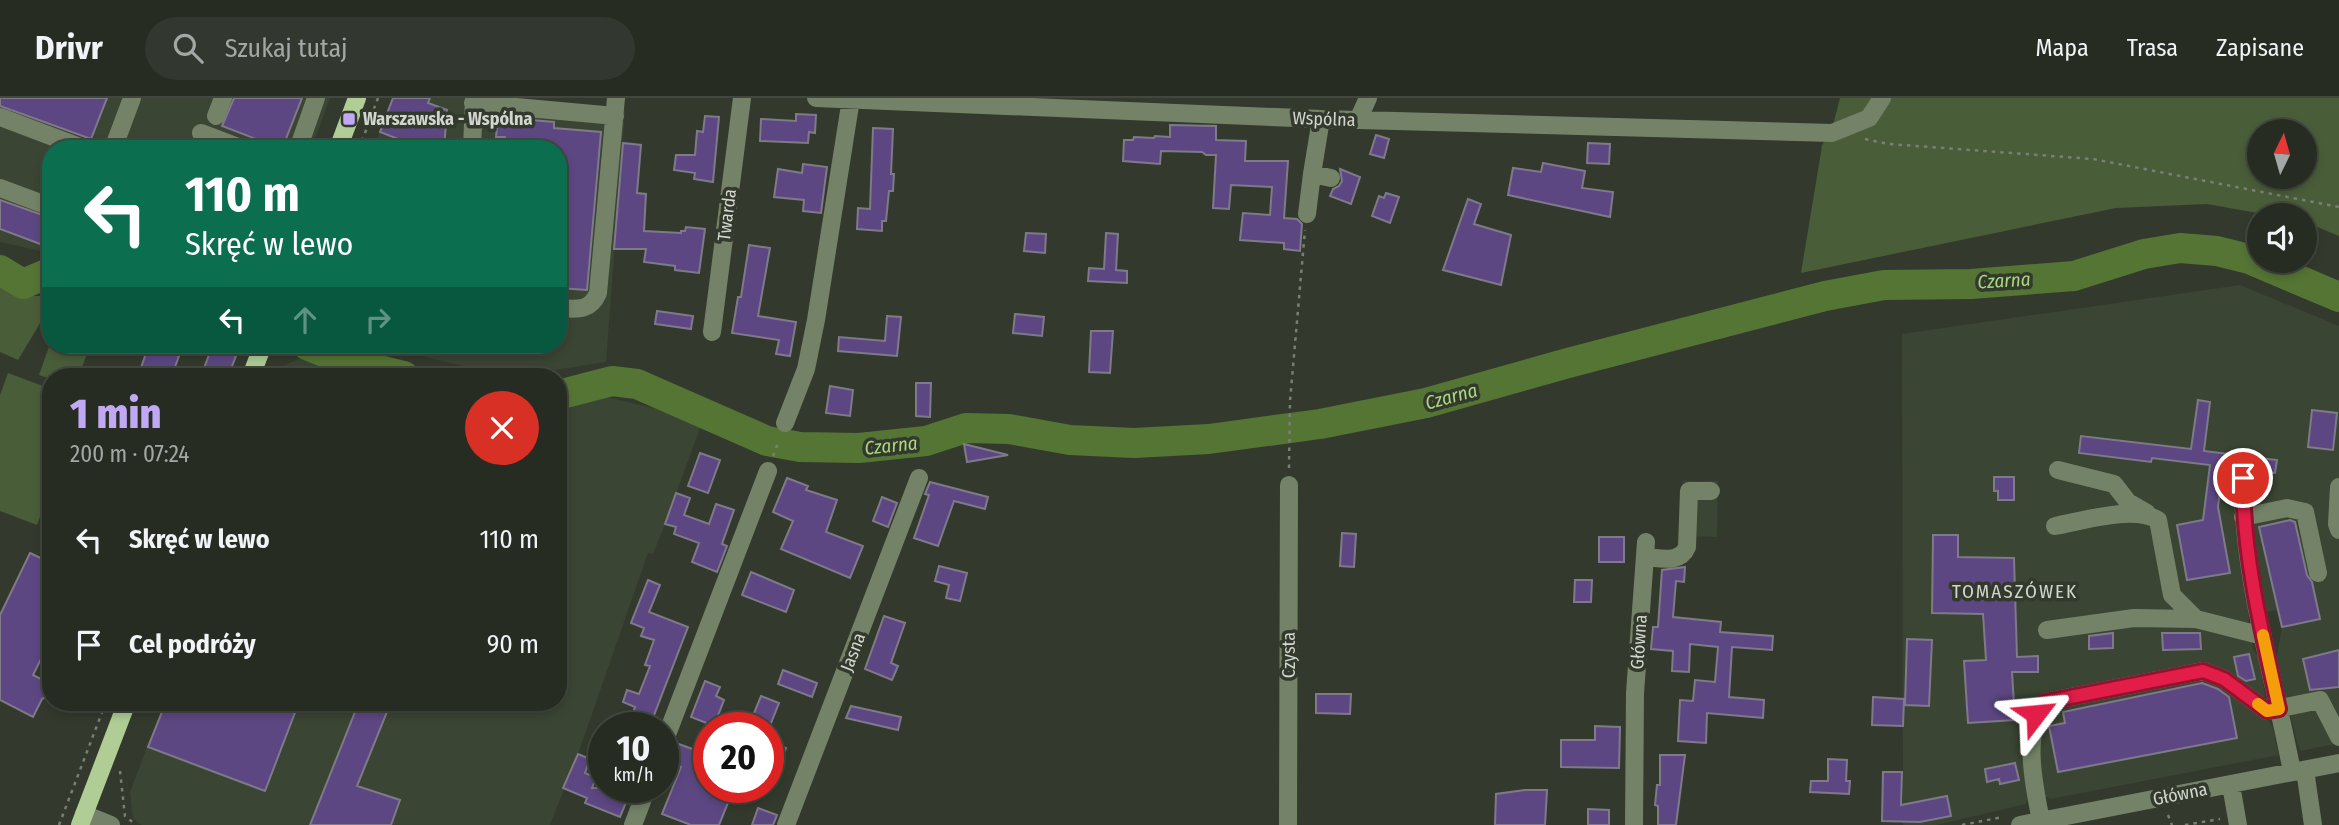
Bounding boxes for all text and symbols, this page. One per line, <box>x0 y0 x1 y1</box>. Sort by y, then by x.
search box <box>145 17 635 80</box>
text: Drivr <box>35 28 103 68</box>
icon: search <box>169 29 207 67</box>
text: Szukaj tutaj <box>225 33 347 64</box>
text: Mapa <box>2036 34 2089 62</box>
text: Trasa <box>2127 34 2178 62</box>
text: Zapisane <box>2216 34 2304 62</box>
street label: Wspólna <box>1292 107 1356 131</box>
place label: Warszawska - Wspólna <box>363 108 532 130</box>
marker: Warszawska - Wspólna <box>341 111 357 127</box>
north arrow <box>2247 119 2317 189</box>
map controls <box>2247 119 2317 273</box>
text: 110 m <box>185 165 300 224</box>
icon: left <box>70 168 161 259</box>
street label: Twarda <box>713 187 741 242</box>
button: sound <box>2247 203 2317 273</box>
text: Skręć w lewo <box>185 225 353 263</box>
water label: Czarna <box>1977 268 2031 293</box>
icon: left <box>213 301 251 339</box>
icon: ahead <box>286 301 324 339</box>
icon: right <box>359 301 397 339</box>
water label: Czarna <box>1423 379 1480 414</box>
text: 1 min <box>70 389 161 439</box>
button: close <box>465 391 539 465</box>
water label: Czarna <box>863 431 919 460</box>
text: 200 m · 07:24 <box>70 440 189 468</box>
pin <box>2213 448 2273 508</box>
icon: arrive <box>2224 459 2262 497</box>
icon: left <box>70 521 108 559</box>
text: Skręć w lewo <box>129 524 270 555</box>
text: 110 m <box>479 524 539 555</box>
district label: TOMASZÓWEK <box>1952 580 2078 603</box>
street label: Główna <box>1626 614 1652 670</box>
icon: arrive <box>70 626 108 664</box>
text: Cel podróży <box>129 629 256 660</box>
text: 90 m <box>487 629 539 660</box>
street label: Jasna <box>836 629 870 674</box>
street label: Czysta <box>1278 632 1300 678</box>
position arrow <box>1999 677 2073 751</box>
speed limit sign: 20 <box>693 712 784 803</box>
text: 10 <box>617 727 650 769</box>
text: km/h <box>613 764 654 786</box>
street label: Główna <box>2151 778 2209 810</box>

